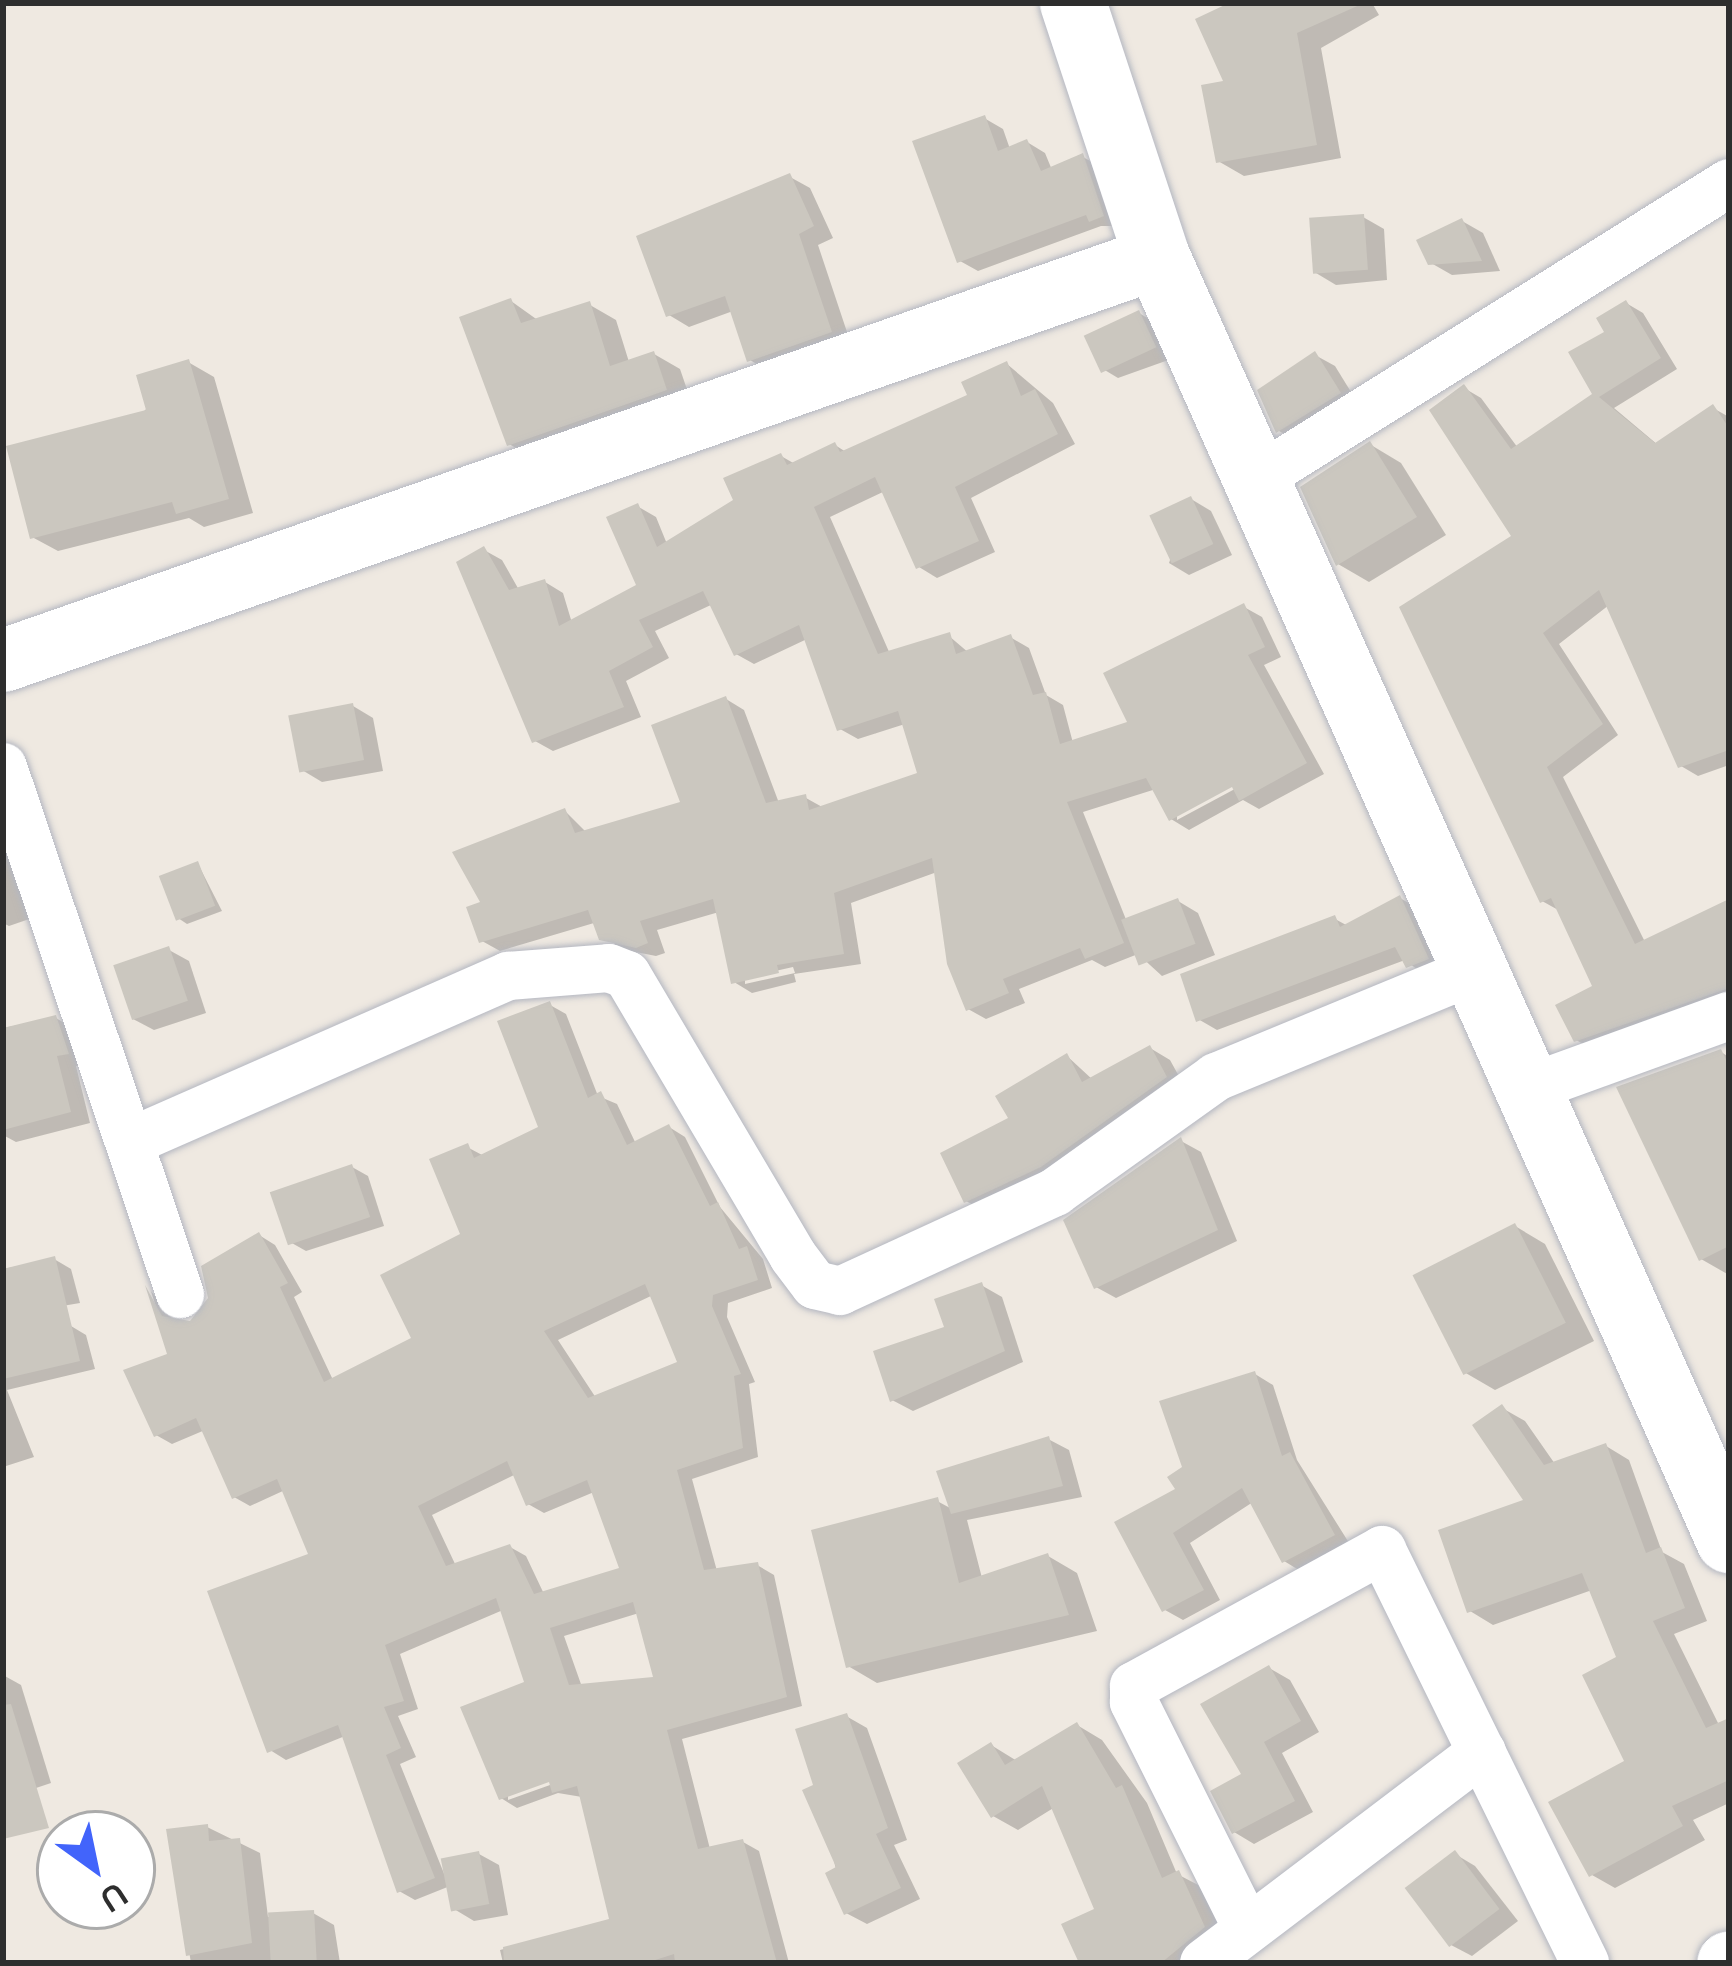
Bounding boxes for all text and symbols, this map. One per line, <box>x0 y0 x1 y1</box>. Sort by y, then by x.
north arrow <box>36 1810 156 1930</box>
text: U <box>93 1874 136 1922</box>

